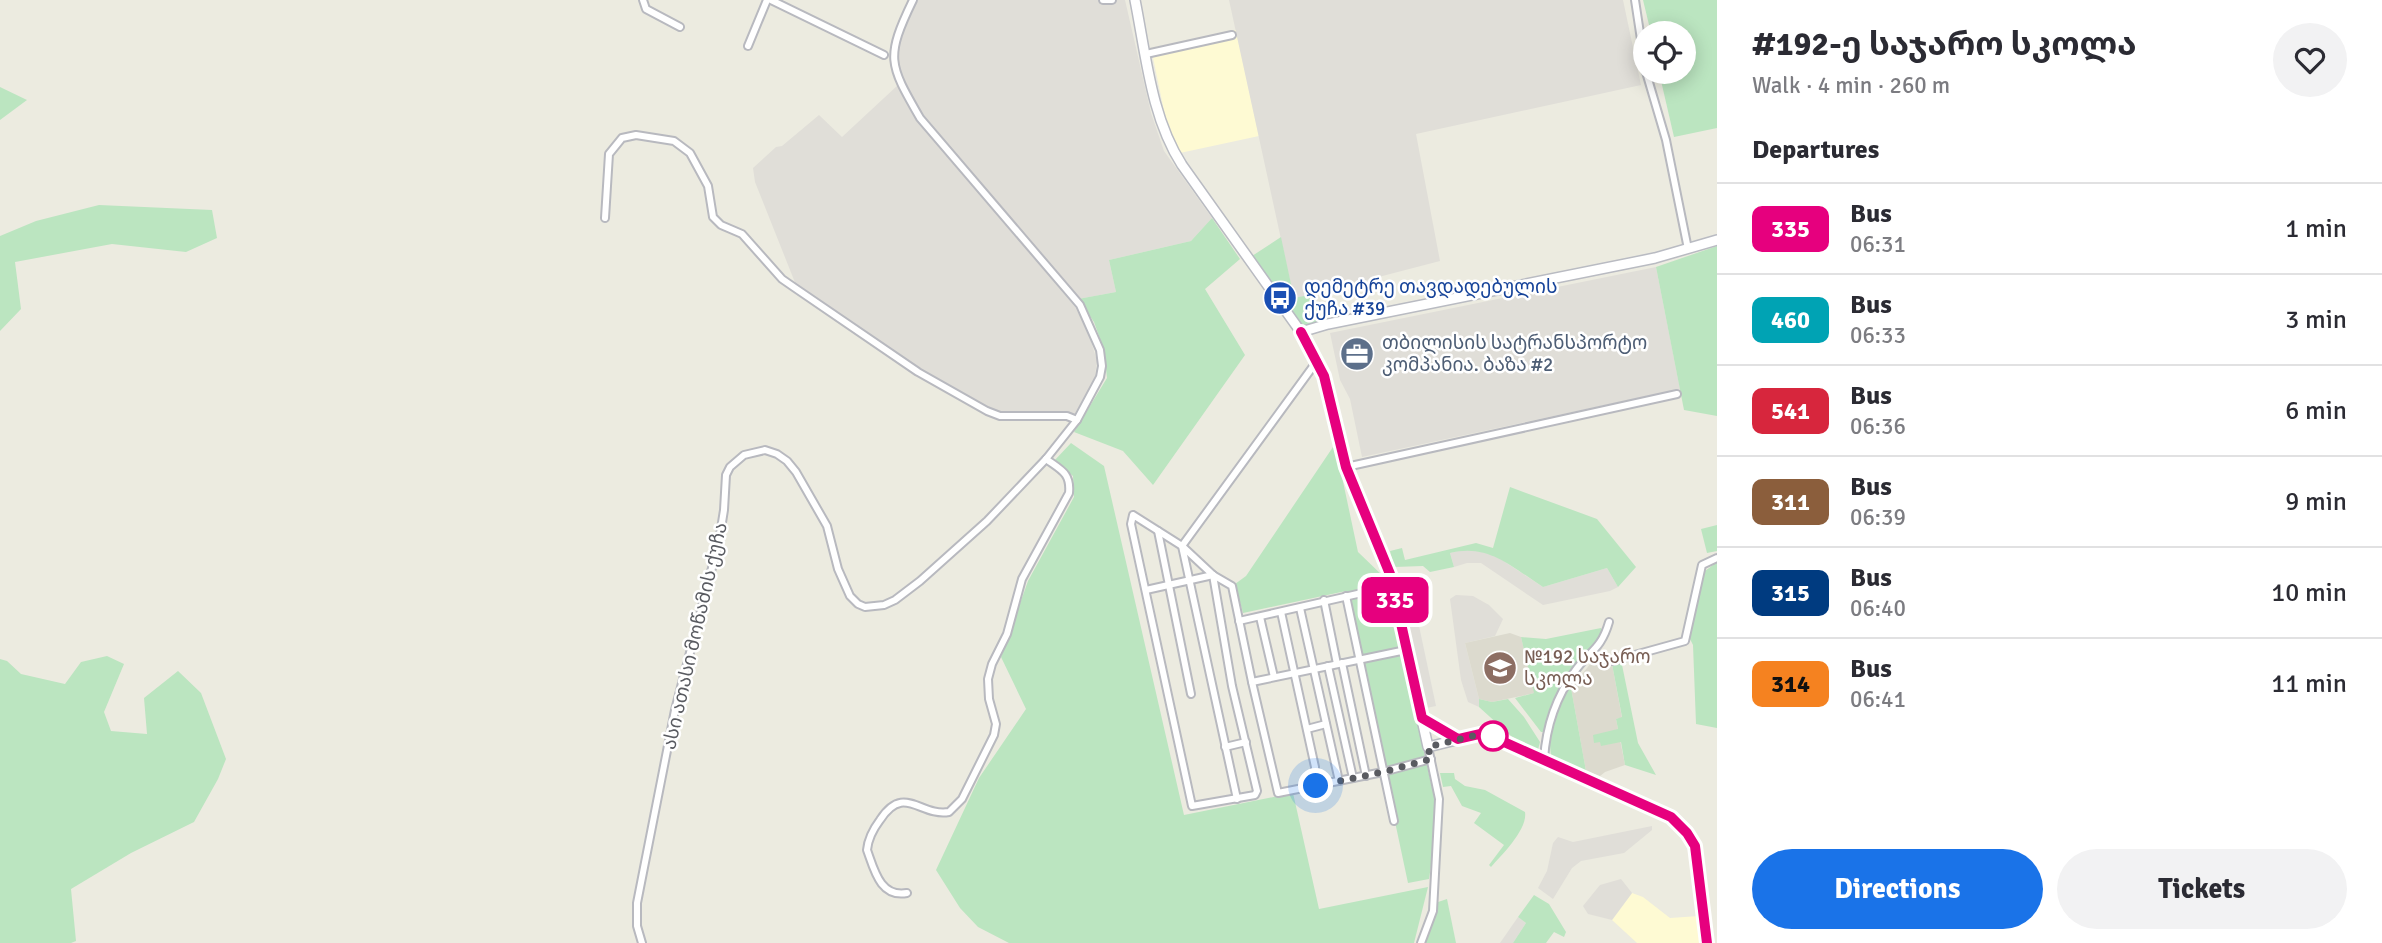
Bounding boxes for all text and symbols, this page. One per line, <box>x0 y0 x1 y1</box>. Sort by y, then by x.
map controls <box>1633 21 1696 84</box>
button: locate <box>1633 21 1696 84</box>
button: heart <box>2273 23 2347 97</box>
text: #192-ე საჯარო სკოლა <box>1752 24 2137 65</box>
text: Walk · 4 min · 260 m <box>1752 71 1950 100</box>
text: Departures <box>1752 134 1879 166</box>
text: Bus <box>1850 198 1892 230</box>
text: 1 min <box>2285 213 2347 245</box>
text: 335 <box>1771 214 1810 244</box>
text: 06:31 <box>1850 230 1906 259</box>
place label: დემეტრე თავდადებულის ქუჩა #39 <box>1304 275 1557 321</box>
bus stop icon: დემეტრე თავდადებულის ქუჩა #39 <box>1261 279 1299 317</box>
text: Bus <box>1850 289 1892 321</box>
text: 3 min <box>2285 304 2347 336</box>
text: 460 <box>1771 305 1810 335</box>
text: 06:33 <box>1850 321 1906 350</box>
place label: თბილისის სატრანსპორტო კომპანია. ბაზა #2 <box>1382 331 1647 377</box>
office icon: თბილისის სატრანსპორტო კომპანია. ბაზა #2 <box>1338 335 1376 373</box>
text: Bus <box>1850 380 1892 412</box>
text: 6 min <box>2285 395 2347 427</box>
text: 541 <box>1771 396 1810 426</box>
text: 06:36 <box>1850 412 1906 441</box>
text: Bus <box>1850 471 1892 503</box>
text: 9 min <box>2285 486 2347 518</box>
text: 311 <box>1771 487 1810 517</box>
text: 06:39 <box>1850 503 1906 532</box>
street label: ასი ათასი მოწამის ქუჩა <box>657 520 733 752</box>
text: Bus <box>1850 562 1892 594</box>
line badge: 335 <box>1355 577 1435 623</box>
text: 10 min <box>2271 577 2347 609</box>
text: 315 <box>1771 578 1810 608</box>
text: 335 <box>1376 585 1414 615</box>
text: 06:40 <box>1850 594 1906 623</box>
place label: №192 საჯარო სკოლა <box>1524 645 1650 691</box>
school or university icon: №192 საჯარო სკოლა <box>1481 649 1519 687</box>
text: Bus <box>1850 653 1892 685</box>
text: 11 min <box>2271 668 2347 700</box>
text: 314 <box>1771 669 1810 699</box>
text: 06:41 <box>1850 685 1906 714</box>
unlabelled marker <box>1478 721 1508 751</box>
your location <box>1298 768 1333 803</box>
button: Directions <box>1752 849 2043 929</box>
button: Tickets <box>2057 849 2347 929</box>

